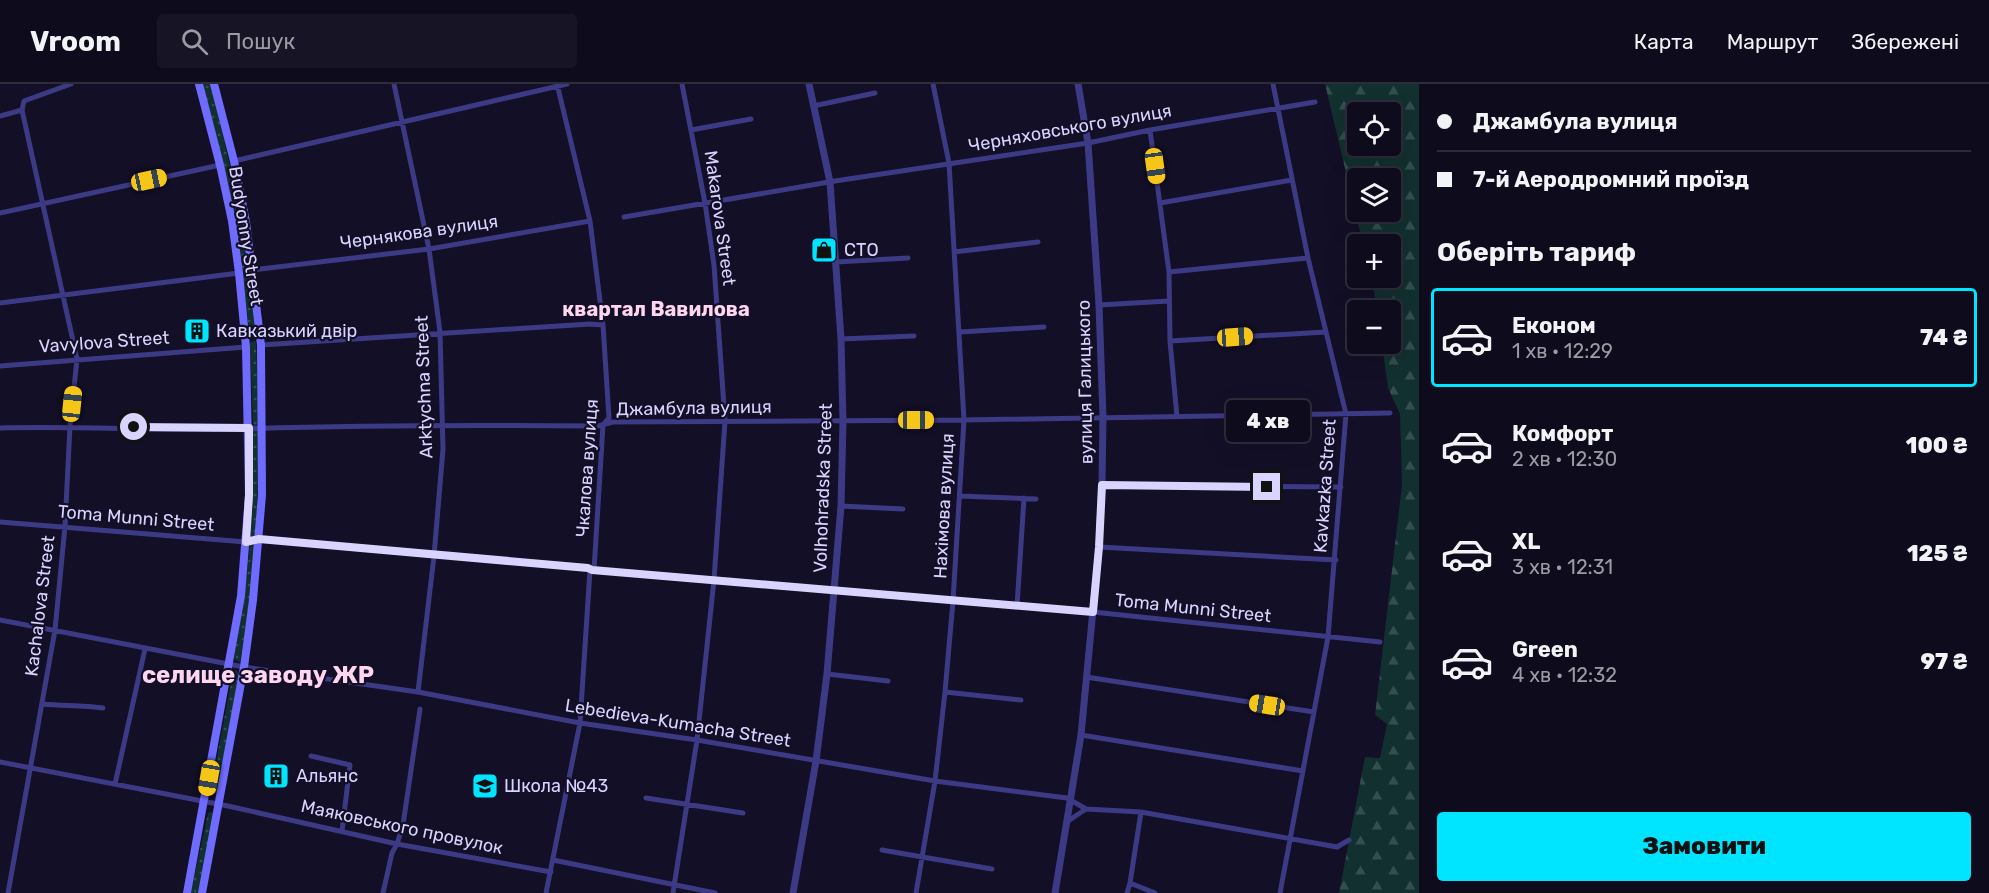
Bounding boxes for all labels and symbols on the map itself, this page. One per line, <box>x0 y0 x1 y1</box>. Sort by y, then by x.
street label: Черняховського вулиця <box>967 99 1173 157</box>
car <box>1144 147 1166 185</box>
street label: Makarova Street <box>700 149 740 287</box>
street label: Budyonny Street <box>224 165 268 307</box>
car <box>130 167 168 193</box>
street label: Чернякова вулиця <box>339 210 499 254</box>
shop icon: СТО <box>809 235 839 265</box>
place label: СТО <box>844 239 879 261</box>
district label: квартал Вавилова <box>562 297 750 321</box>
street label: вулиця Галицького <box>1073 300 1097 464</box>
street label: Arktychna Street <box>411 315 437 459</box>
building icon: Кавказький двір <box>182 316 212 346</box>
place label: Кавказький двір <box>216 320 357 342</box>
street label: Vavylova Street <box>38 326 170 358</box>
car <box>1216 327 1254 347</box>
car <box>61 385 83 423</box>
street label: Джамбула вулиця <box>616 396 772 420</box>
street label: Чкалова вулиця <box>571 398 603 538</box>
callout: 4 хв <box>1225 400 1309 442</box>
street label: Volhohradska Street <box>809 403 837 573</box>
car <box>898 411 934 429</box>
route start <box>120 413 147 440</box>
street label: Kavkazka Street <box>1309 418 1341 554</box>
street label: Нахімова вулиця <box>929 433 959 579</box>
route end <box>1253 473 1280 500</box>
street label: Toma Munni Street <box>57 500 215 536</box>
street label: Kachalova Street <box>20 534 60 678</box>
street label: Toma Munni Street <box>1114 589 1272 627</box>
district label: селище заводу ЖР <box>142 661 374 689</box>
car <box>1248 693 1286 717</box>
street label: Lebedieva-Kumacha Street <box>564 694 792 752</box>
car <box>197 759 221 797</box>
building icon: Альянс <box>261 761 291 791</box>
place label: Альянс <box>296 765 358 787</box>
school or university icon: Школа №43 <box>470 771 500 801</box>
place label: Школа №43 <box>504 775 608 797</box>
street label: Маяковського провулок <box>299 795 505 859</box>

